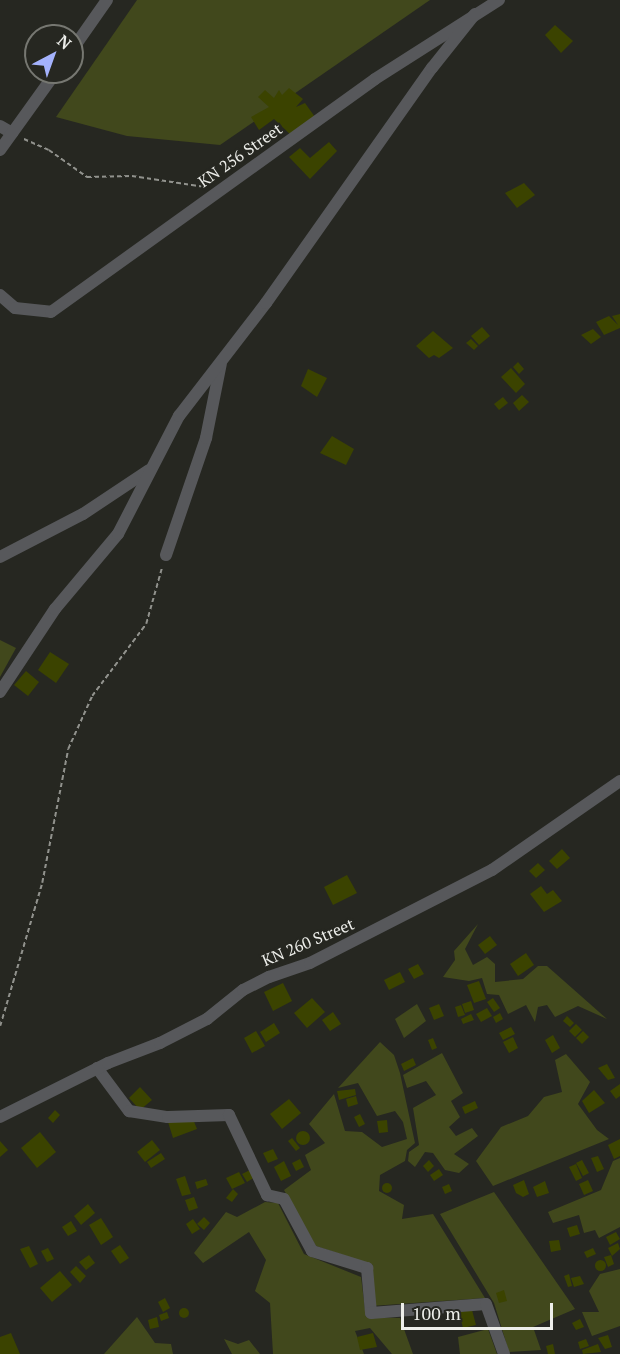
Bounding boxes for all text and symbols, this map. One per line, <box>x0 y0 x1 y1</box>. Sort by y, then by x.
north arrow <box>24 24 84 84</box>
text: N <box>53 30 76 54</box>
street label: KN 256 Street <box>194 119 286 191</box>
street label: KN 260 Street <box>259 914 357 970</box>
scale bar <box>404 1291 556 1329</box>
text: 100 m <box>412 1301 461 1325</box>

